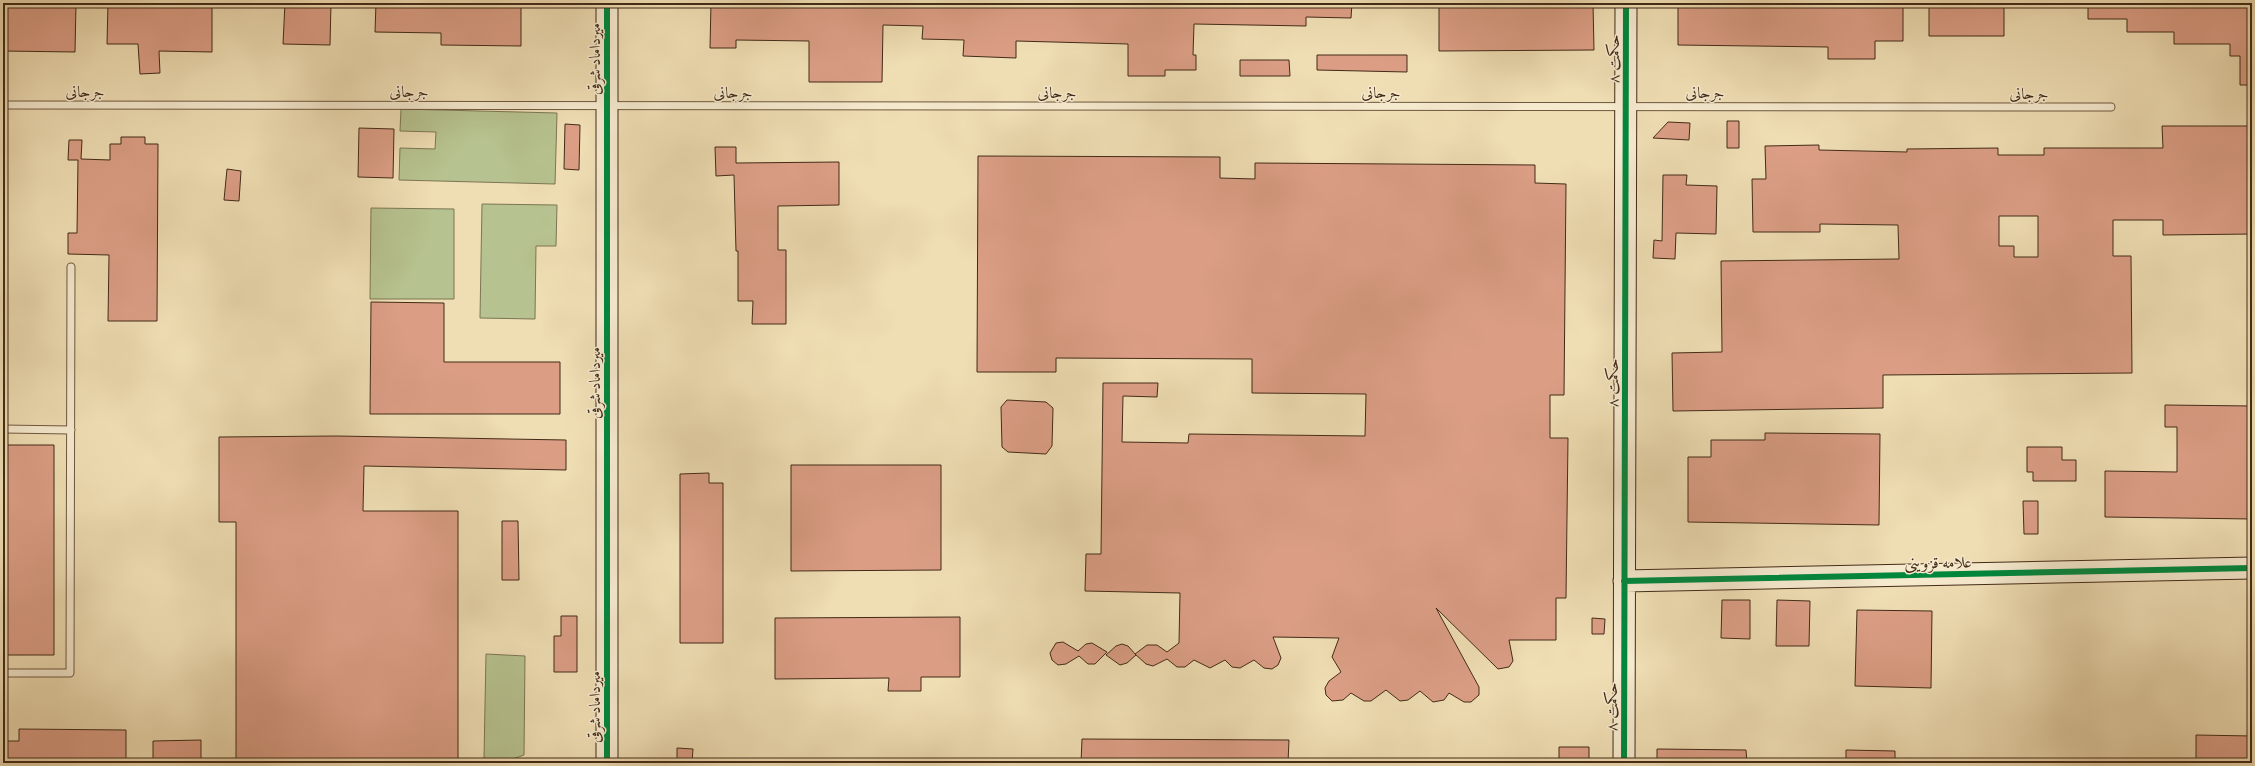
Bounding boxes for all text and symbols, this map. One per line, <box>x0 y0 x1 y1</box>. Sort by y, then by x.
street label: میرداماد شرقی <box>585 23 605 95</box>
street label: حکمت ۸ <box>1604 34 1624 84</box>
street label: جرجانی <box>65 82 105 102</box>
street label: جرجانی <box>389 82 429 102</box>
street label: جرجانی <box>713 83 753 103</box>
street label: جرجانی <box>1037 83 1077 103</box>
street label: جرجانی <box>1361 83 1401 103</box>
street label: جرجانی <box>1685 83 1725 103</box>
street label: جرجانی <box>2009 84 2049 104</box>
street label: میرداماد شرقی <box>585 347 605 419</box>
street label: حکمت ۸ <box>1603 358 1623 408</box>
street label: علامه قزوینی <box>1904 552 1972 574</box>
street label: میرداماد شرقی <box>585 671 605 743</box>
street label: حکمت ۸ <box>1602 682 1622 732</box>

